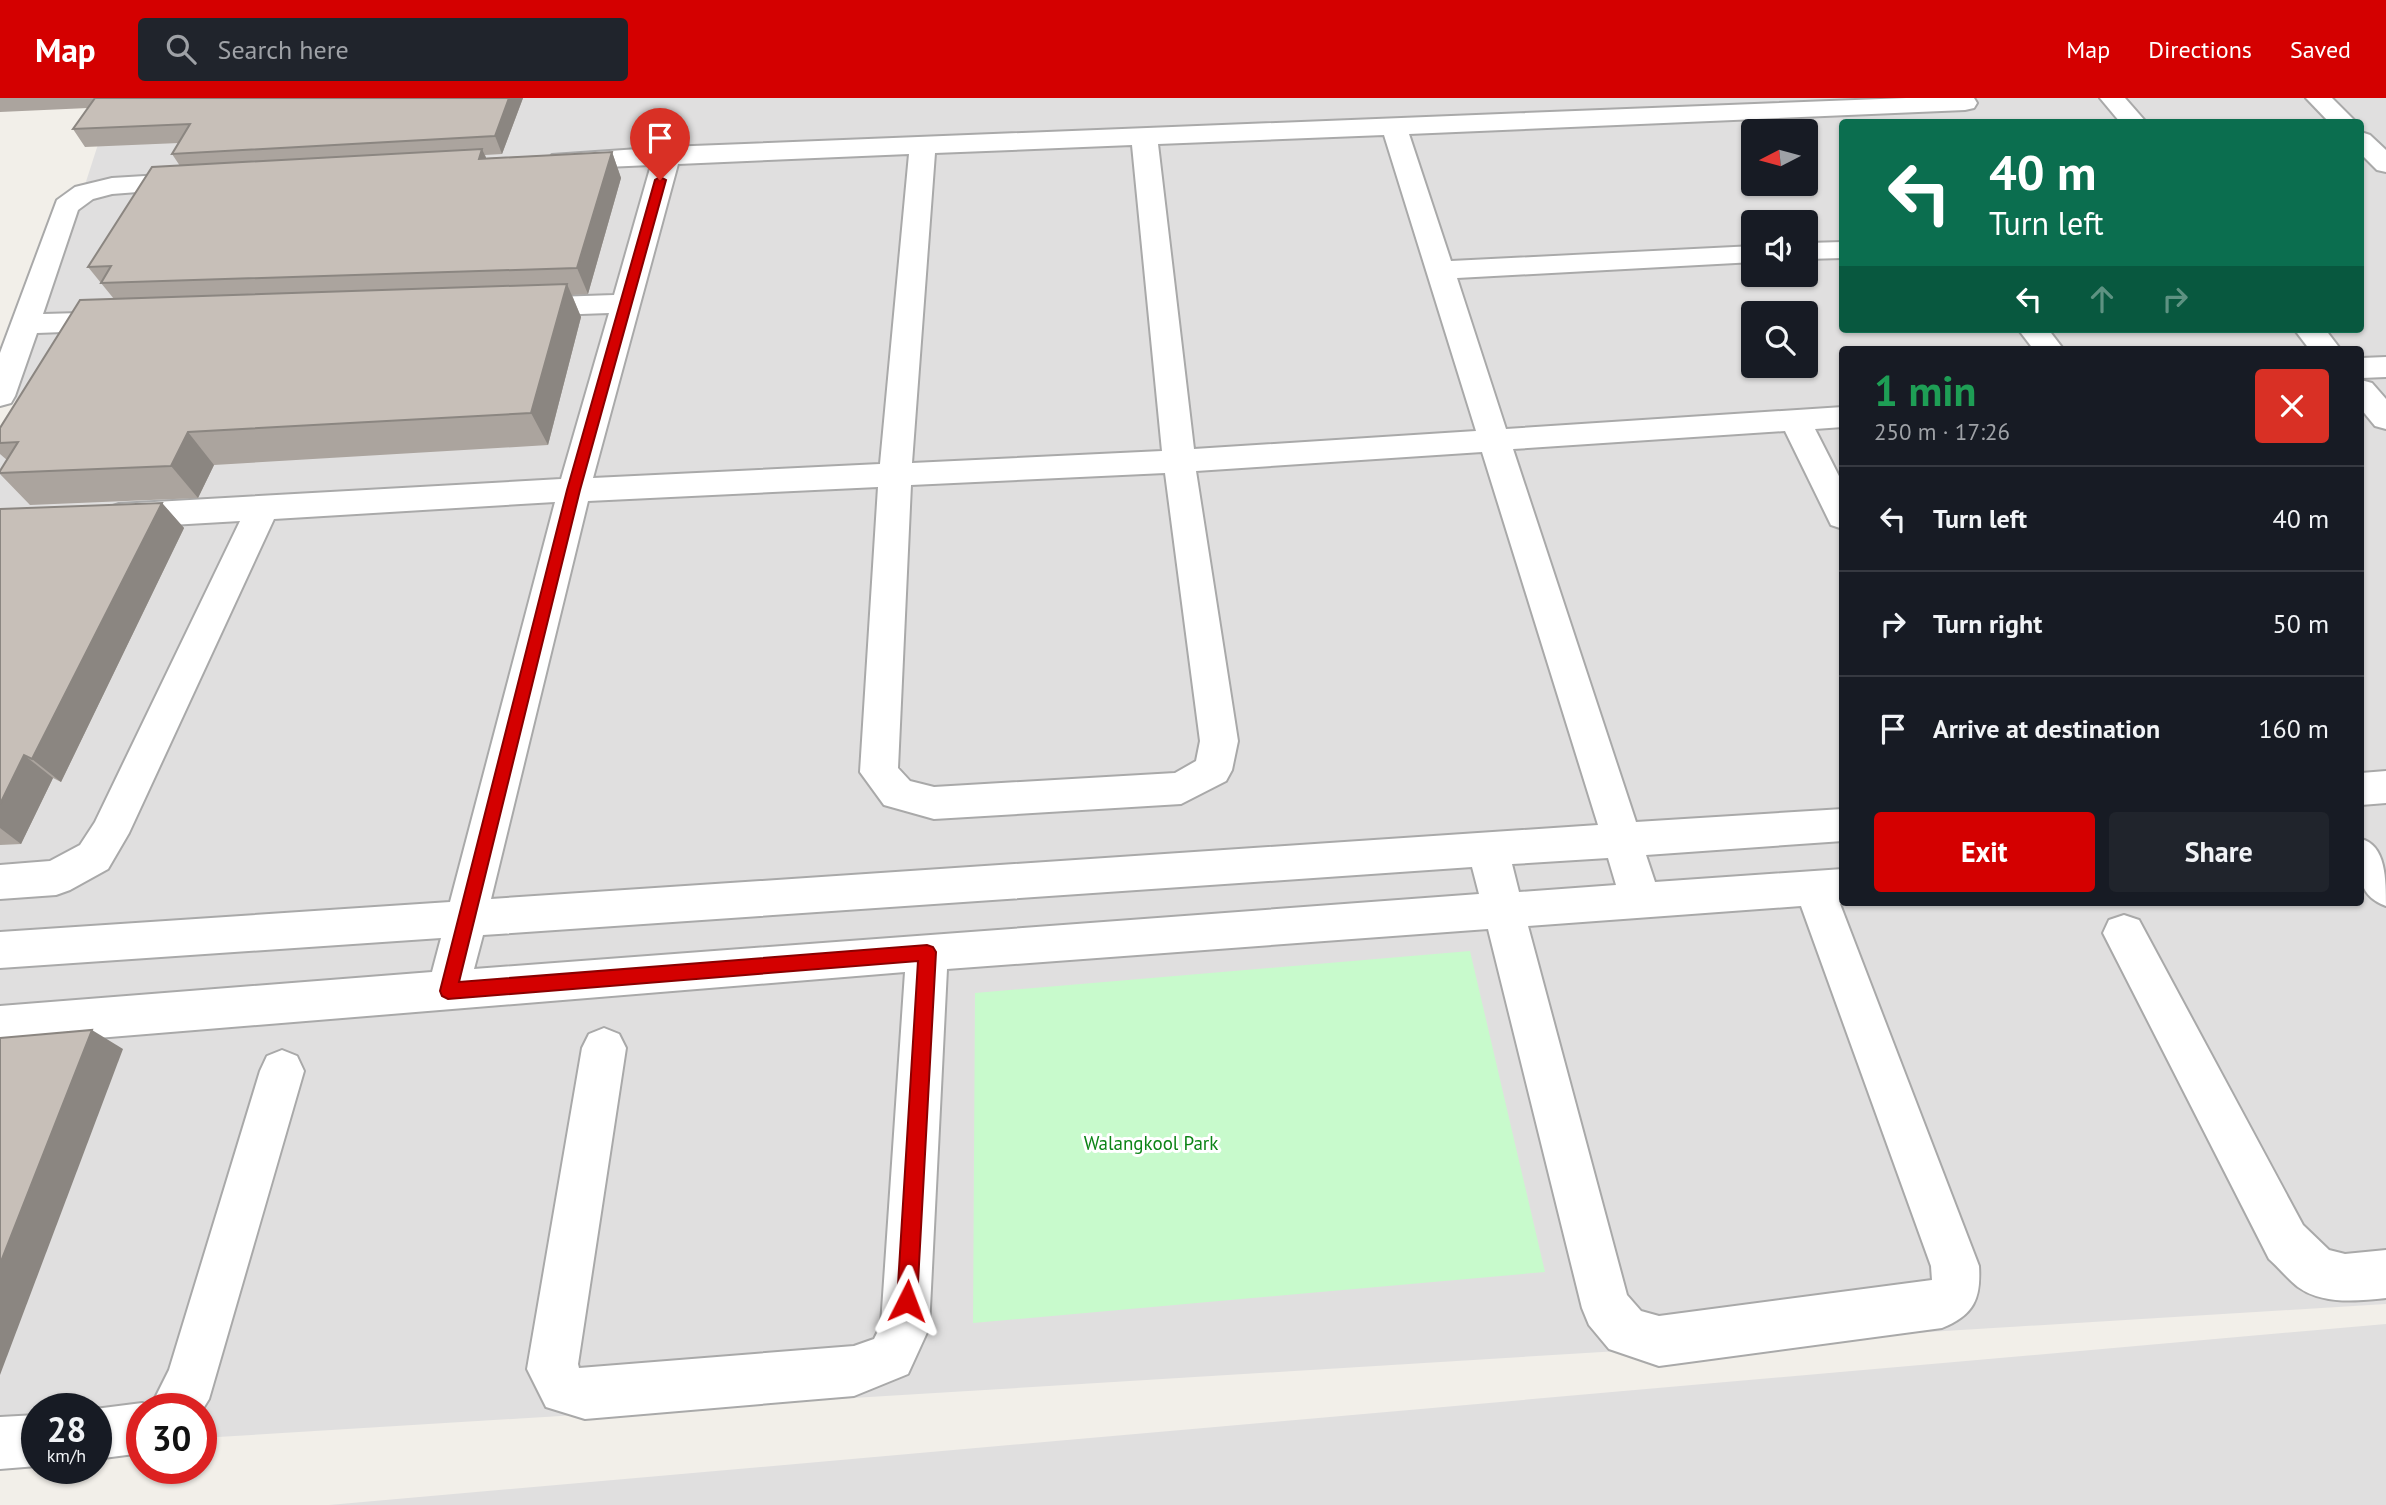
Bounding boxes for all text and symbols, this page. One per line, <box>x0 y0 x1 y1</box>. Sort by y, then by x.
search box <box>138 18 628 81</box>
text: Map <box>35 28 96 71</box>
icon: search <box>162 30 200 68</box>
text: Search here <box>218 33 349 66</box>
text: Map <box>2066 34 2110 65</box>
text: Directions <box>2148 34 2252 65</box>
text: Saved <box>2290 34 2351 65</box>
pin <box>630 108 690 180</box>
icon: arrive <box>641 119 679 157</box>
north arrow <box>1741 119 1818 196</box>
map controls <box>1741 119 1818 378</box>
text: 40 m <box>1989 140 2096 204</box>
icon: left <box>1874 147 1965 238</box>
text: Turn left <box>1989 202 2104 244</box>
button: sound <box>1741 210 1818 287</box>
icon: left <box>2010 280 2048 318</box>
icon: ahead <box>2083 280 2121 318</box>
icon: right <box>2156 280 2194 318</box>
button: search <box>1741 301 1818 378</box>
text: 1 min <box>1874 363 1976 418</box>
button: close <box>2255 369 2329 443</box>
text: 250 m · 17:26 <box>1874 417 2010 446</box>
icon: left <box>1874 500 1912 538</box>
text: Turn left <box>1933 502 2027 535</box>
text: 40 m <box>2273 502 2329 535</box>
icon: right <box>1874 605 1912 643</box>
text: Turn right <box>1933 607 2042 640</box>
text: 50 m <box>2273 607 2329 640</box>
icon: arrive <box>1874 710 1912 748</box>
text: Arrive at destination <box>1933 712 2160 745</box>
text: 160 m <box>2258 712 2329 745</box>
button: Exit <box>1874 812 2095 892</box>
button: Share <box>2109 812 2329 892</box>
park label: Walangkool Park <box>1084 1131 1218 1155</box>
position arrow <box>870 1264 944 1338</box>
speed limit sign: 30 <box>126 1393 217 1484</box>
text: 28 <box>47 1406 86 1452</box>
text: km/h <box>47 1444 86 1467</box>

